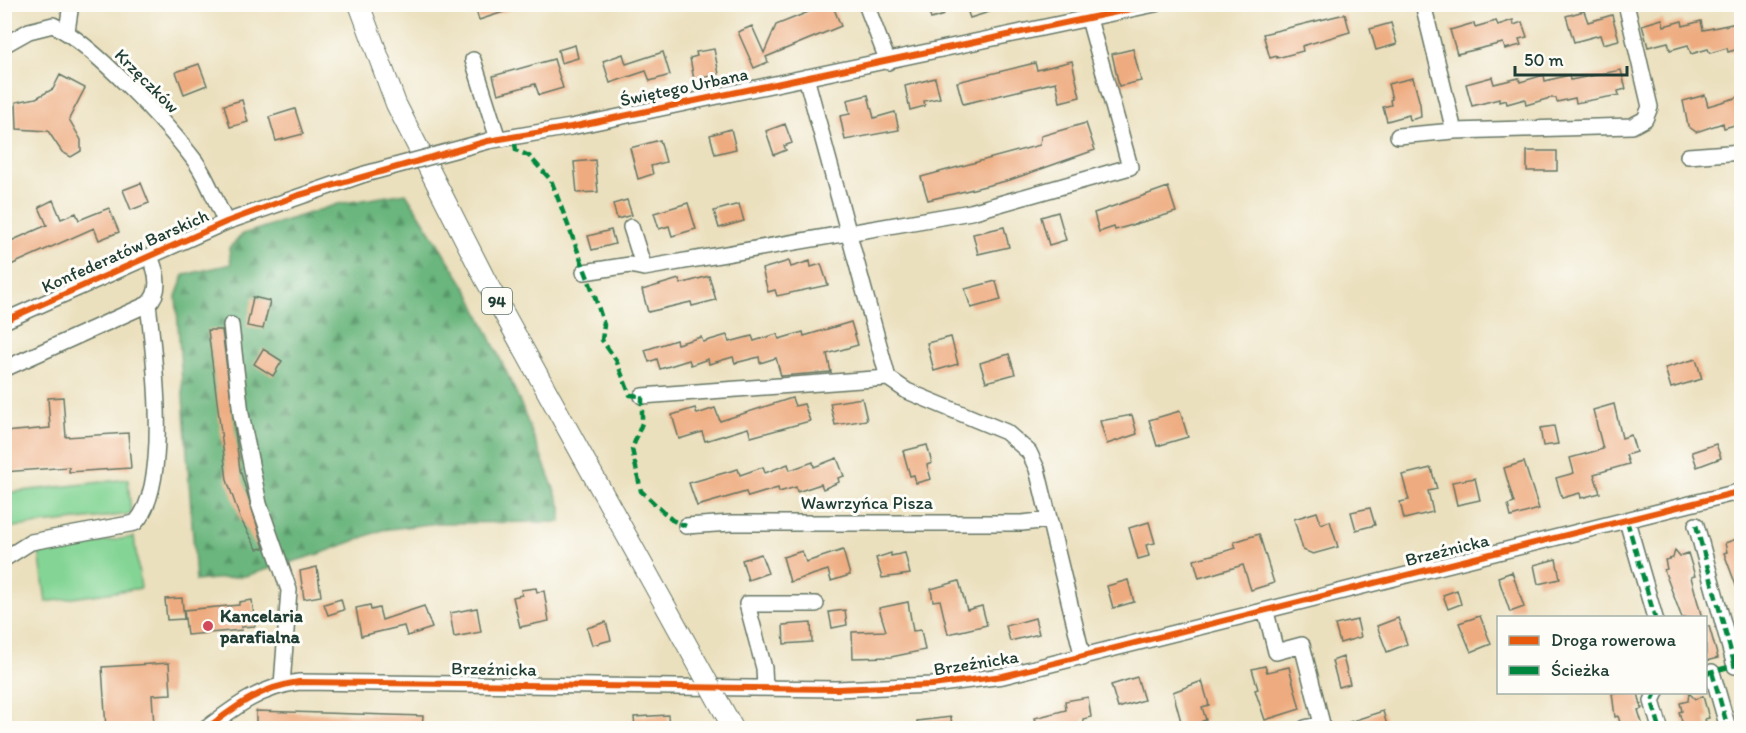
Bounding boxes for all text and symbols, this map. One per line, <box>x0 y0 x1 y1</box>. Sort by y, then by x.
scale bar <box>1515 39 1628 77</box>
street label: Krzęczków <box>110 44 184 118</box>
text: 50 m <box>1524 49 1564 71</box>
street label: Świętego Urbana <box>618 63 750 111</box>
street label: Konfederatów Barskich <box>38 204 212 298</box>
road number: 94 <box>482 288 512 314</box>
street label: Wawrzyńca Pisza <box>801 492 934 514</box>
street label: Brzeźnicka <box>1403 529 1492 571</box>
place label: Kancelaria parafialna <box>219 605 303 648</box>
legend <box>1497 616 1707 694</box>
marker: Kancelaria parafialna <box>201 619 215 633</box>
text: Droga rowerowa <box>1551 629 1677 651</box>
street label: Brzeźnicka <box>932 645 1021 681</box>
street label: Brzeźnicka <box>451 657 538 681</box>
text: Ścieżka <box>1551 659 1610 681</box>

